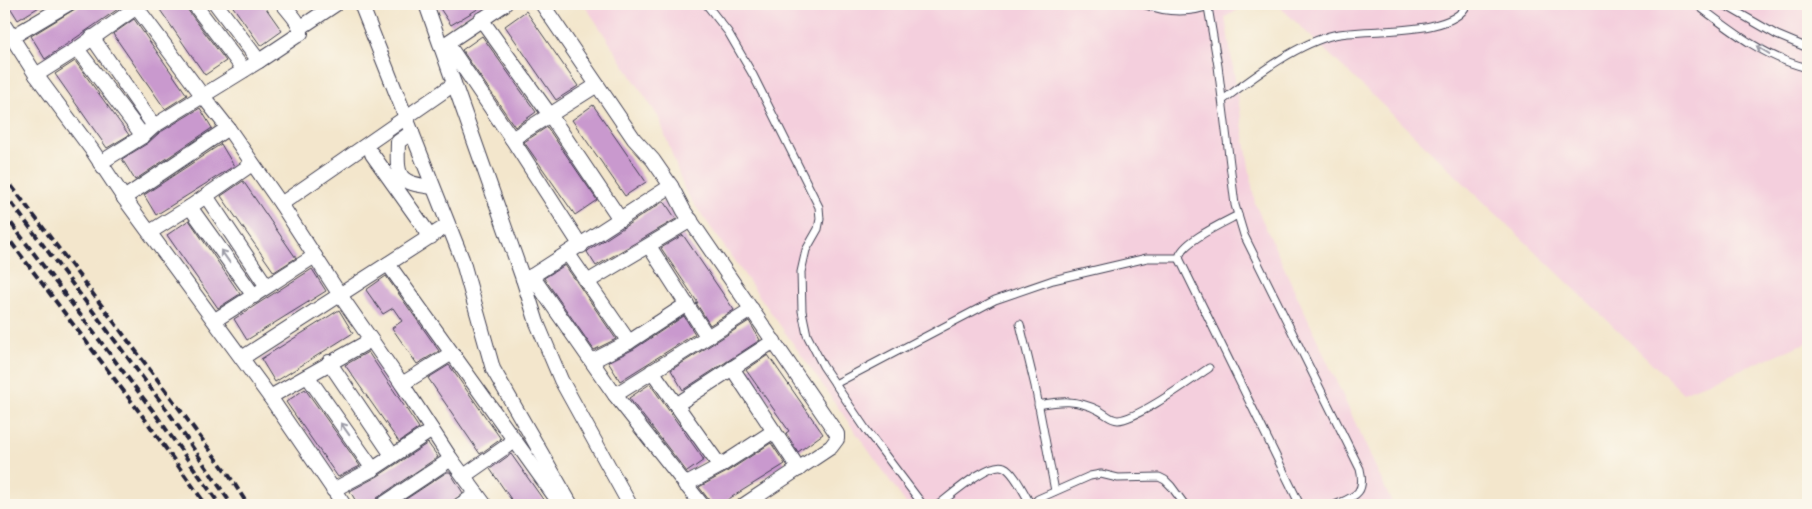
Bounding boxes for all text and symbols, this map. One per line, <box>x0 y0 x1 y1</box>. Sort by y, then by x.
one-way arrow <box>1757 45 1771 55</box>
one-way arrow <box>220 250 230 264</box>
one-way arrow <box>340 422 350 436</box>

